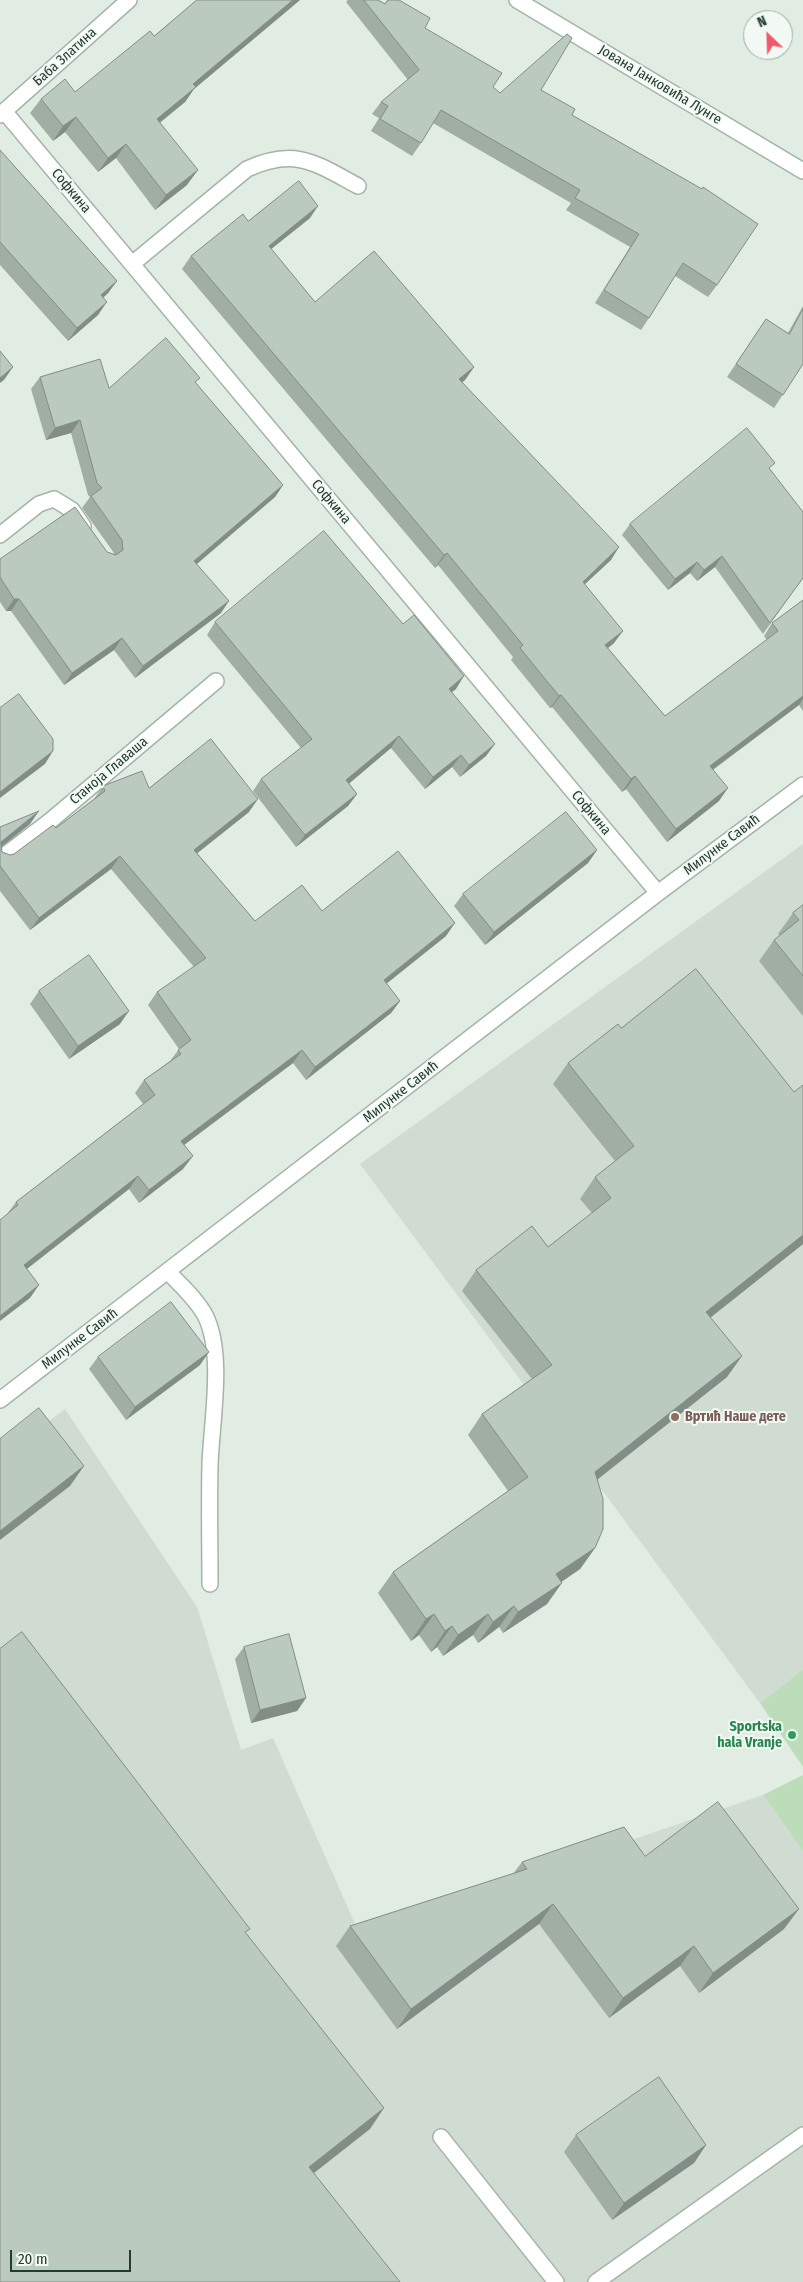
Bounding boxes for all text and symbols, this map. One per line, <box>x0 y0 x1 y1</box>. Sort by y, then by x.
north arrow <box>743 10 793 60</box>
text: N <box>755 12 769 31</box>
street label: Баба Златина <box>30 24 100 90</box>
street label: Јована Јанковића Лунге <box>595 42 725 128</box>
street label: Софкина <box>48 165 94 217</box>
street label: Софкина <box>308 476 354 528</box>
street label: Станоја Главаша <box>67 733 151 809</box>
street label: Софкина <box>568 787 614 839</box>
street label: Милунке Савић <box>681 811 763 879</box>
street label: Милунке Савић <box>360 1057 442 1127</box>
street label: Милунке Савић <box>39 1305 121 1373</box>
place label: Вртић Наше дете <box>685 1409 786 1425</box>
marker: Вртић Наше дете <box>669 1411 681 1423</box>
place label: Sportska hala Vranje <box>717 1719 782 1751</box>
marker: Sportska hala Vranje <box>786 1729 798 1741</box>
scale bar <box>12 2240 134 2272</box>
text: 20 m <box>18 2250 48 2268</box>

